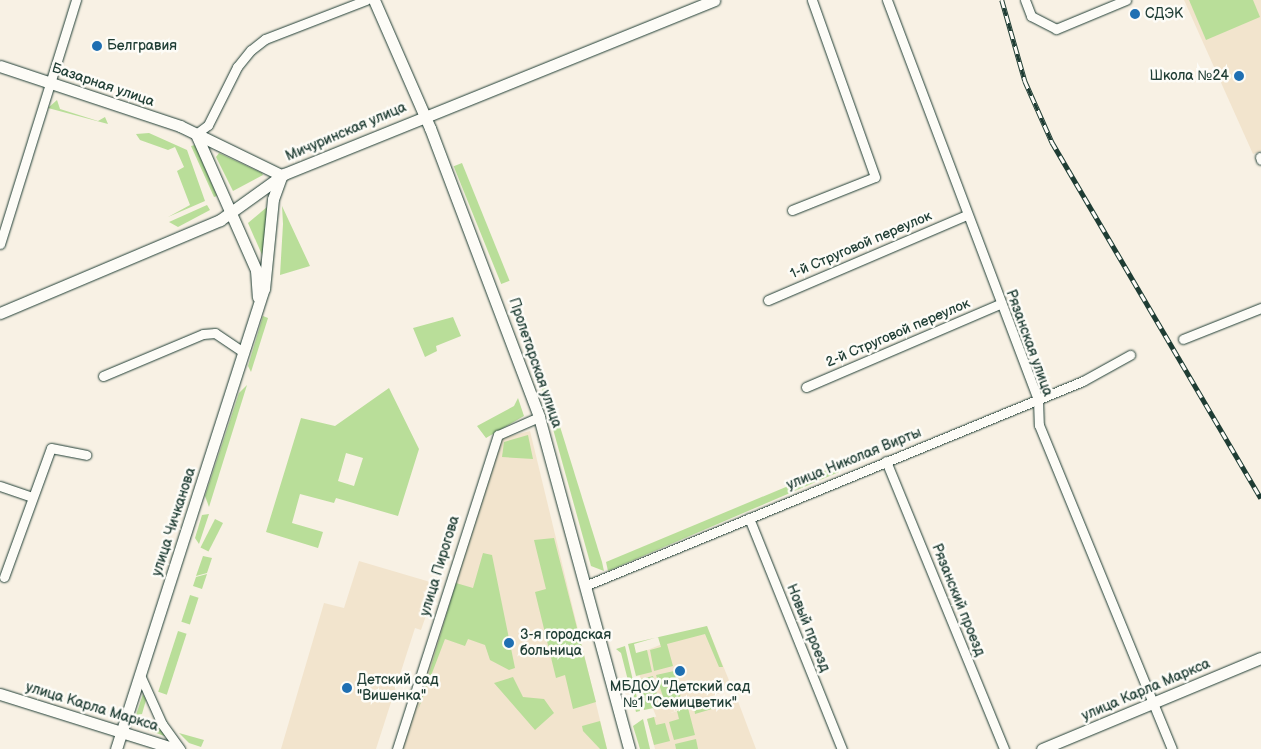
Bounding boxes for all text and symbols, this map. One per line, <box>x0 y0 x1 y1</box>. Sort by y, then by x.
place label: СДЭК <box>1145 6 1183 22</box>
marker: СДЭК <box>1129 8 1141 20</box>
place label: Белгравия <box>107 38 177 54</box>
marker: Белгравия <box>91 40 103 52</box>
street label: Базарная улица <box>50 60 156 110</box>
place label: Школа №24 <box>1149 68 1229 84</box>
marker: Школа №24 <box>1233 70 1245 82</box>
street label: Мичуринская улица <box>283 99 409 165</box>
street label: 1-й Струговой переулок <box>788 208 934 282</box>
street label: Рязанская улица <box>1002 287 1056 399</box>
street label: 2-й Струговой переулок <box>823 295 973 371</box>
street label: Пролетарская улица <box>505 296 565 430</box>
street label: улица Николая Вирты <box>784 424 924 494</box>
street label: улица Чичканова <box>149 466 199 578</box>
street label: улица Пирогова <box>417 514 463 618</box>
street label: Рязанский проезд <box>928 541 988 659</box>
street label: Новый проезд <box>783 582 833 674</box>
place label: 3-я городская больница <box>520 627 611 660</box>
marker: 3-я городская больница <box>502 636 516 650</box>
street label: улица Карла Маркса <box>1079 655 1213 725</box>
marker: МБДОУ "Детский сад №1 "Семицветик" <box>674 665 686 677</box>
place label: Детский сад "Вишенка" <box>357 672 439 704</box>
street label: улица Карла Маркса <box>24 679 160 735</box>
place label: МБДОУ "Детский сад №1 "Семицветик" <box>610 679 750 712</box>
marker: Детский сад "Вишенка" <box>341 682 353 694</box>

